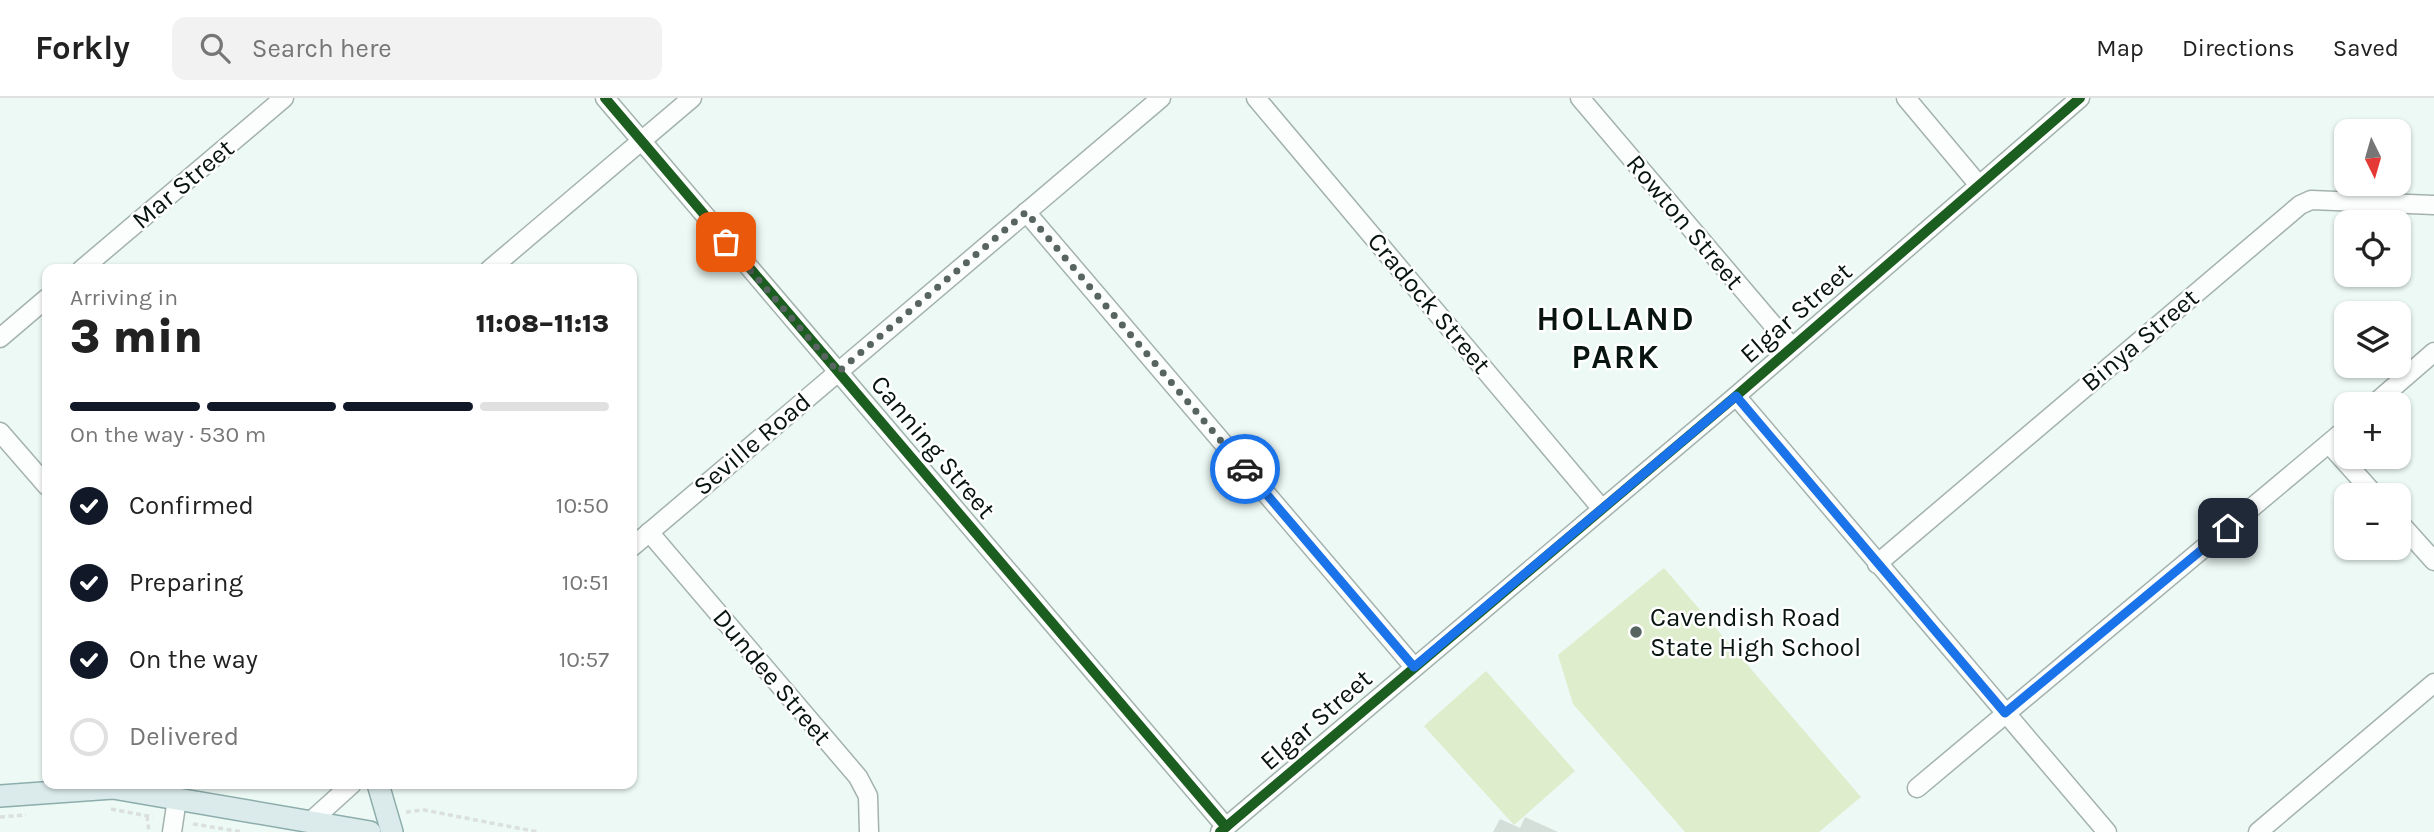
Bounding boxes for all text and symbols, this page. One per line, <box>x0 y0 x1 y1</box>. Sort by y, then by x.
search box <box>172 17 662 80</box>
text: Forkly <box>35 29 130 67</box>
icon: search <box>196 29 234 67</box>
text: Search here <box>252 33 392 64</box>
text: Map <box>2096 34 2144 62</box>
text: Directions <box>2182 34 2295 62</box>
text: Saved <box>2333 34 2399 62</box>
north arrow <box>2334 119 2412 196</box>
map controls <box>2334 119 2411 560</box>
street label: Mar Street <box>126 132 240 235</box>
street label: Rowton Street <box>1620 148 1750 296</box>
button: locate <box>2334 210 2411 287</box>
pin <box>696 212 756 272</box>
icon: bag <box>707 223 745 261</box>
street label: Cradock Street <box>1361 226 1497 380</box>
street label: Elgar Street <box>1734 256 1858 370</box>
street label: Binya Street <box>2075 282 2205 398</box>
text: Arriving in <box>70 284 178 311</box>
district label: HOLLAND PARK <box>1536 300 1696 376</box>
button: layers <box>2334 301 2411 378</box>
text: 11:08–11:13 <box>476 308 609 339</box>
text: 3 min <box>70 310 203 364</box>
street label: Canning Street <box>864 369 1002 525</box>
street label: Seville Road <box>687 386 817 502</box>
button: + <box>2334 392 2411 469</box>
text: On the way · 530 m <box>70 421 266 448</box>
courier <box>1210 434 1280 504</box>
icon: car <box>1226 450 1264 488</box>
button: − <box>2334 483 2411 560</box>
icon: check <box>70 487 108 525</box>
text: Confirmed <box>129 490 254 521</box>
text: 10:50 <box>556 492 609 519</box>
pin <box>2198 498 2258 558</box>
icon: home <box>2209 509 2247 547</box>
icon: check <box>70 564 108 602</box>
text: Preparing <box>129 567 243 598</box>
text: 10:51 <box>562 569 609 596</box>
place label: Cavendish Road State High School <box>1650 602 1861 663</box>
street label: Dundee Street <box>706 603 838 752</box>
marker: Cavendish Road State High School <box>1628 624 1644 640</box>
icon: check <box>70 641 108 679</box>
text: On the way <box>129 644 258 675</box>
text: 10:57 <box>559 646 609 673</box>
street label: Elgar Street <box>1254 663 1378 777</box>
text: Delivered <box>129 721 239 752</box>

